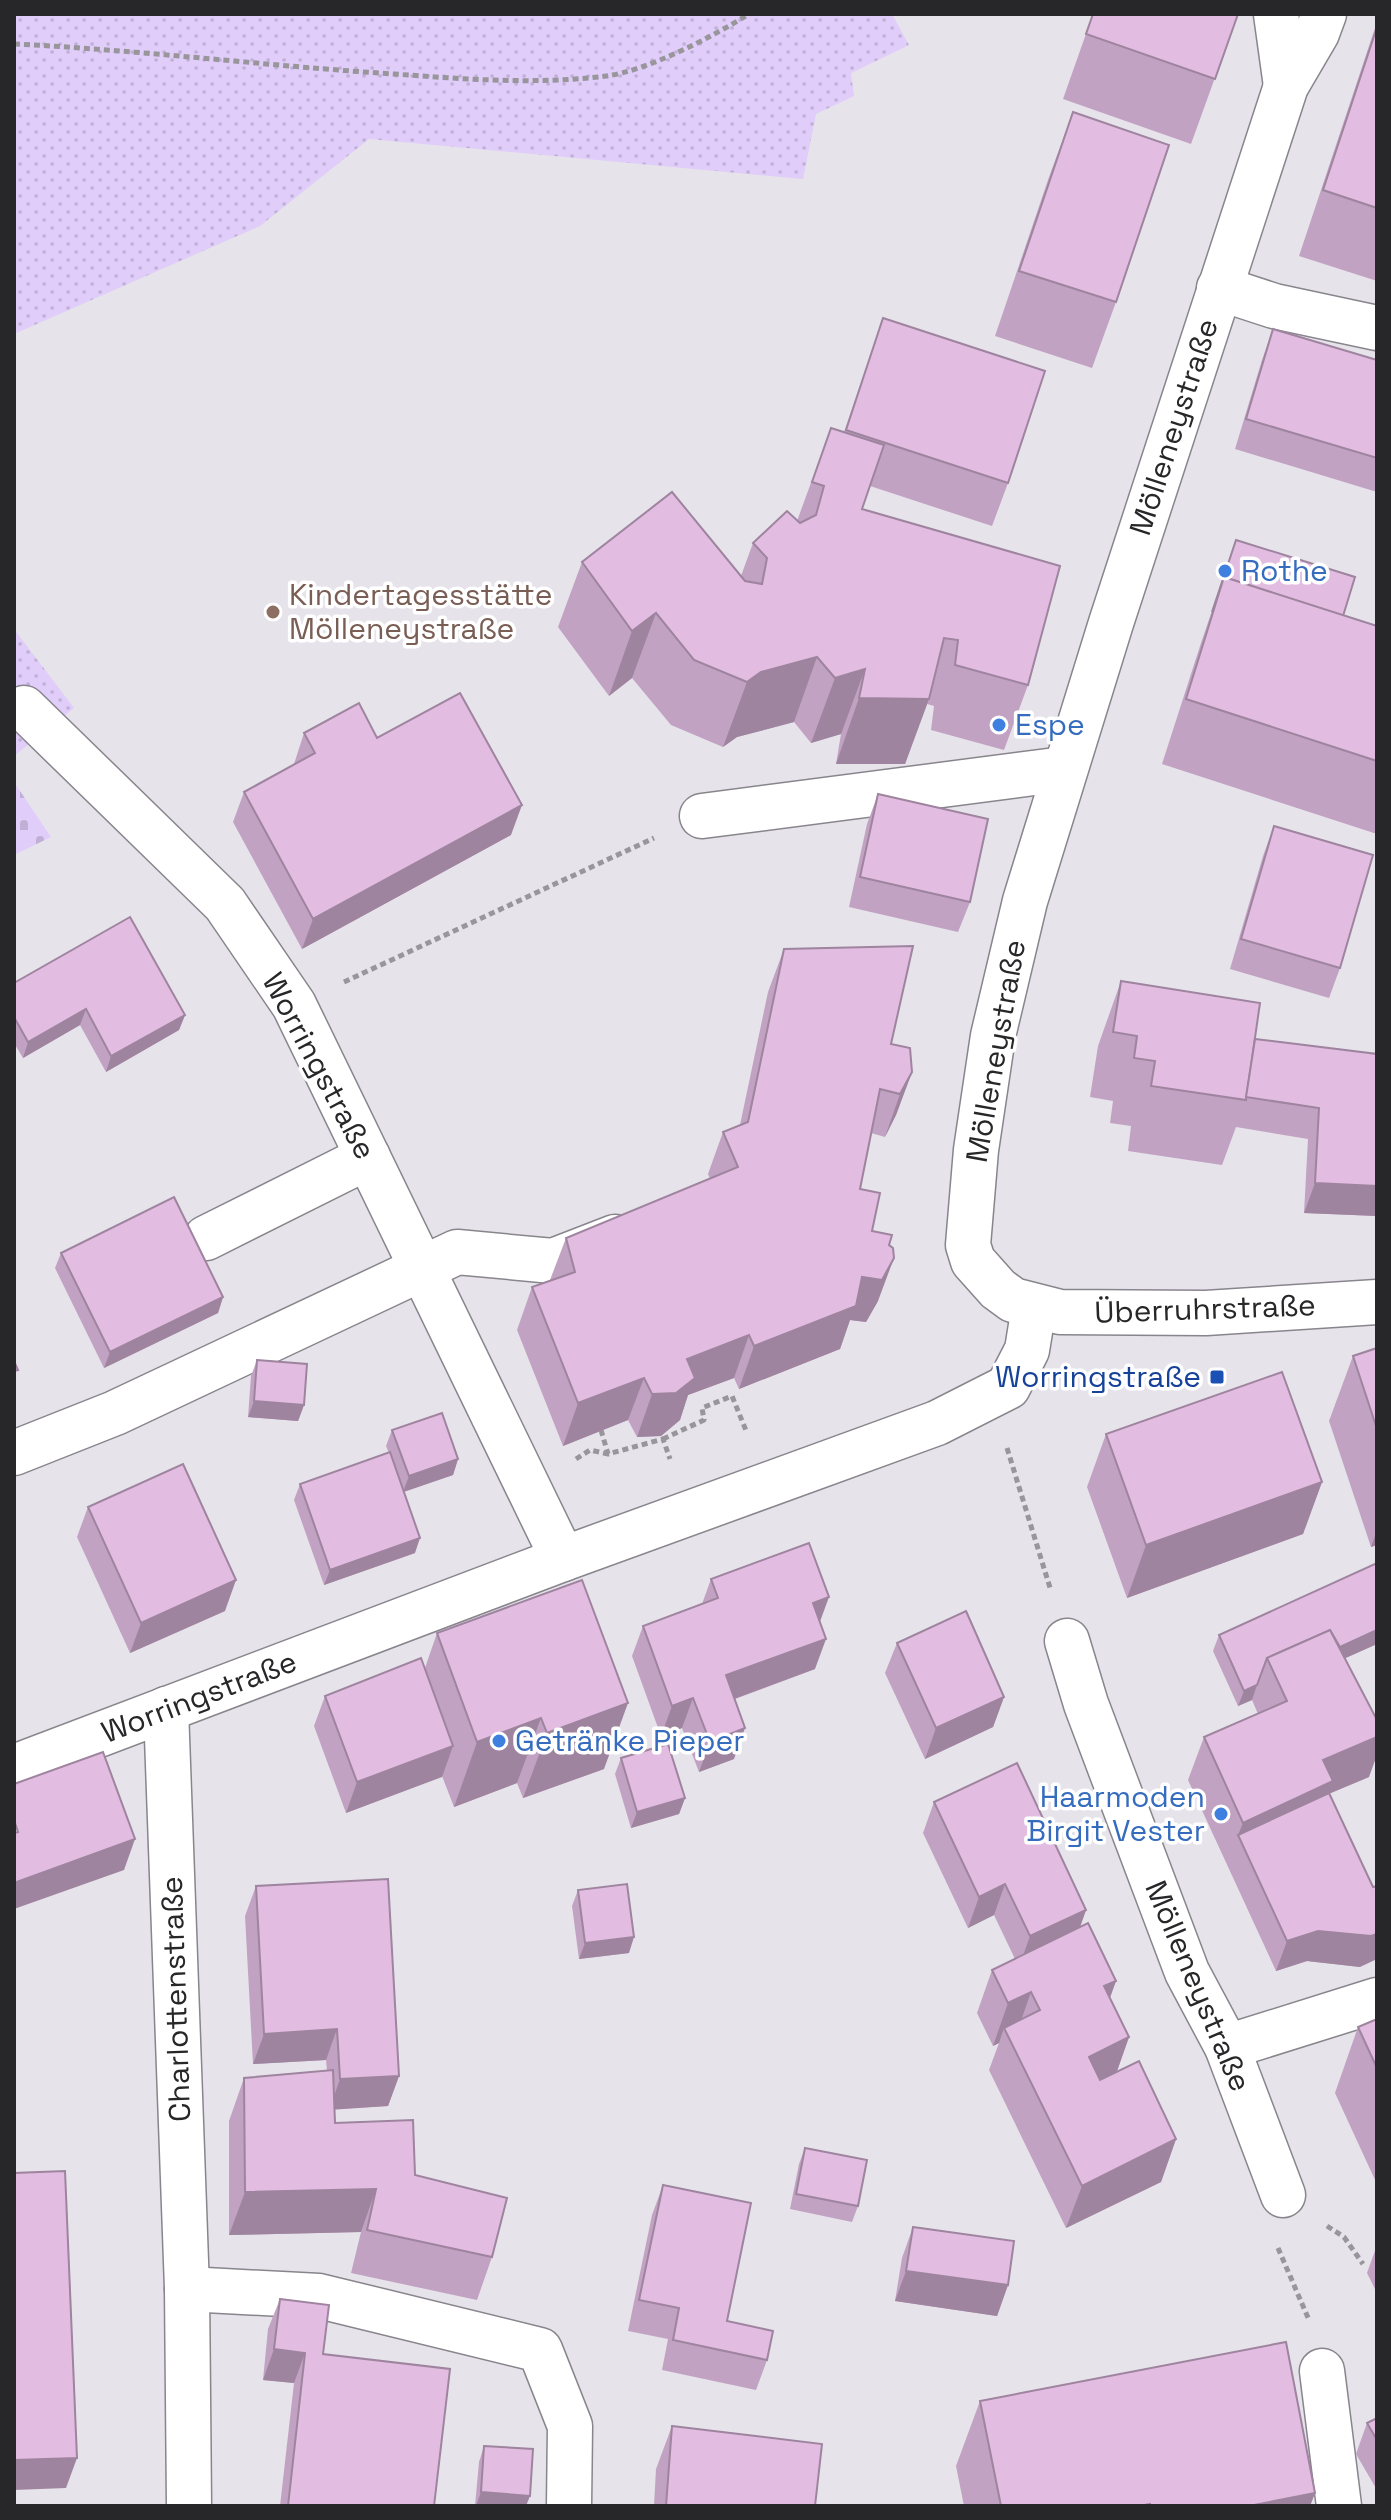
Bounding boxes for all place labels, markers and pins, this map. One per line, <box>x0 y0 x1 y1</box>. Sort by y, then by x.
place label: Rothe <box>1241 551 1328 590</box>
marker: Rothe <box>1216 562 1234 580</box>
place label: Kindertagesstätte Mölleneystraße <box>289 575 552 648</box>
marker: Kindertagesstätte Mölleneystraße <box>264 603 282 621</box>
place label: Espe <box>1015 705 1085 744</box>
marker: Espe <box>990 716 1008 734</box>
place label: Worringstraße <box>995 1357 1201 1396</box>
marker: Worringstraße <box>1208 1368 1226 1386</box>
place label: Getränke Pieper <box>515 1721 745 1760</box>
marker: Getränke Pieper <box>490 1732 508 1750</box>
place label: Haarmoden Birgit Vester <box>1026 1777 1205 1850</box>
marker: Haarmoden Birgit Vester <box>1212 1805 1230 1823</box>

